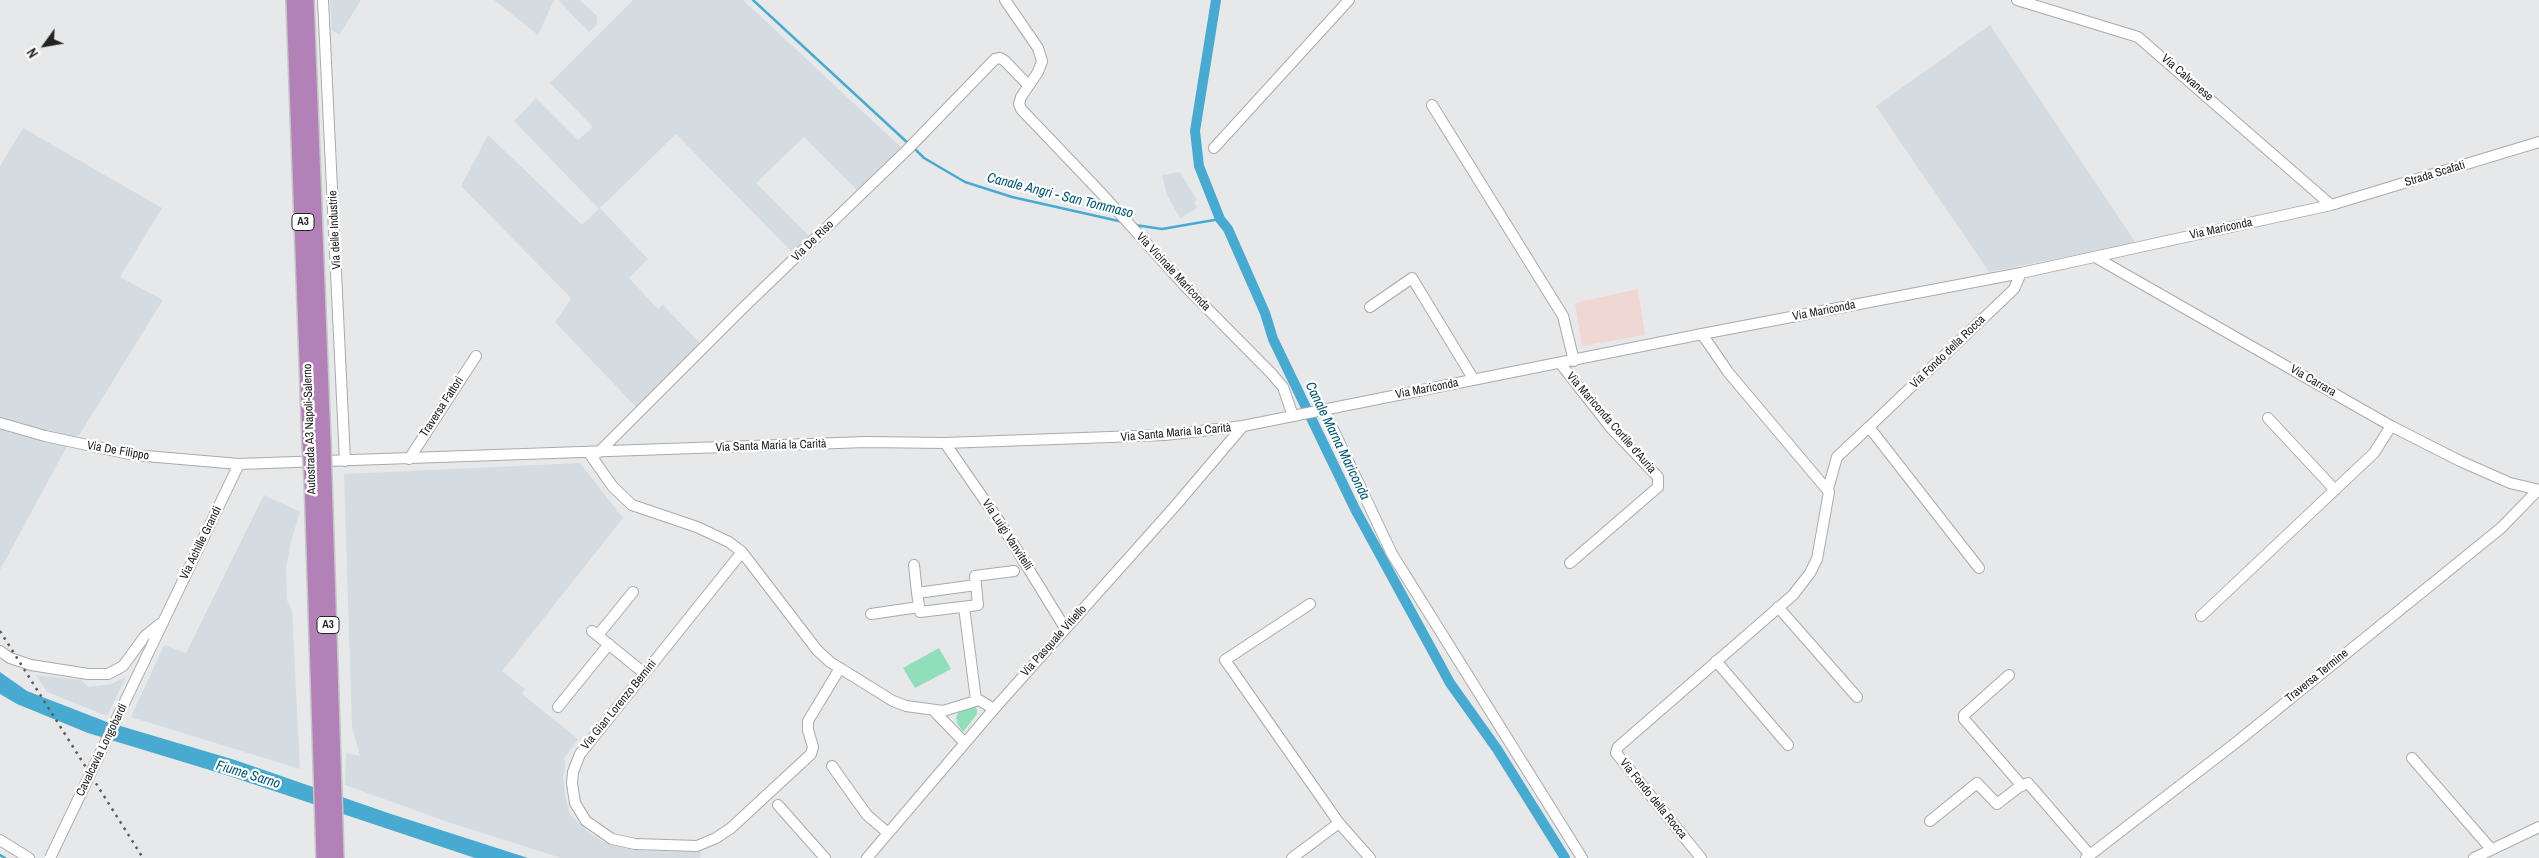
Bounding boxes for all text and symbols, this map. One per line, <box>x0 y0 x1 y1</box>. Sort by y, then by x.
north arrow <box>20 20 70 70</box>
text: N <box>22 45 42 61</box>
street label: Via Calvanese <box>2158 52 2216 104</box>
street label: Strada Scafati <box>2403 158 2467 190</box>
water label: Canale Angri - San Tommaso <box>985 170 1135 222</box>
street label: Via delle Industrie <box>326 190 344 270</box>
road number: A3 <box>292 213 314 230</box>
street label: Via Mariconda <box>2188 215 2254 243</box>
street label: Via De Riso <box>789 217 837 265</box>
street label: Via Vicinale Mariconda <box>1133 230 1213 314</box>
street label: Via Mariconda <box>1791 298 1857 324</box>
street label: Via Fondo della Rocca <box>1907 312 1989 392</box>
street label: Via Carrara <box>2287 362 2339 400</box>
street label: Autostrada A3 Napoli-Salerno <box>301 363 319 495</box>
street label: Via Mariconda Cortile d'Auria <box>1563 370 1659 476</box>
street label: Traversa Fattori <box>417 374 467 440</box>
street label: Via Mariconda <box>1394 376 1460 402</box>
water label: Canale Marna Mariconda <box>1301 379 1373 503</box>
street label: Via Santa Maria la Carità <box>1120 421 1232 445</box>
street label: Via Santa Maria la Carità <box>715 437 827 455</box>
street label: Via De Filippo <box>86 438 150 464</box>
street label: Via Luigi Vanvitelli <box>979 497 1035 573</box>
street label: Via Achille Grandi <box>177 504 225 582</box>
street label: Via Pasquale Vitiello <box>1018 602 1090 680</box>
road number: A3 <box>317 616 339 634</box>
street label: Traversa Termine <box>2283 646 2351 706</box>
street label: Via Gian Lorenzo Bernini <box>578 657 660 753</box>
street label: Cavalcavia Longobardi <box>73 701 131 799</box>
street label: Via Fondo della Rocca <box>1616 756 1690 842</box>
water label: Fiume Sarno <box>214 757 282 793</box>

